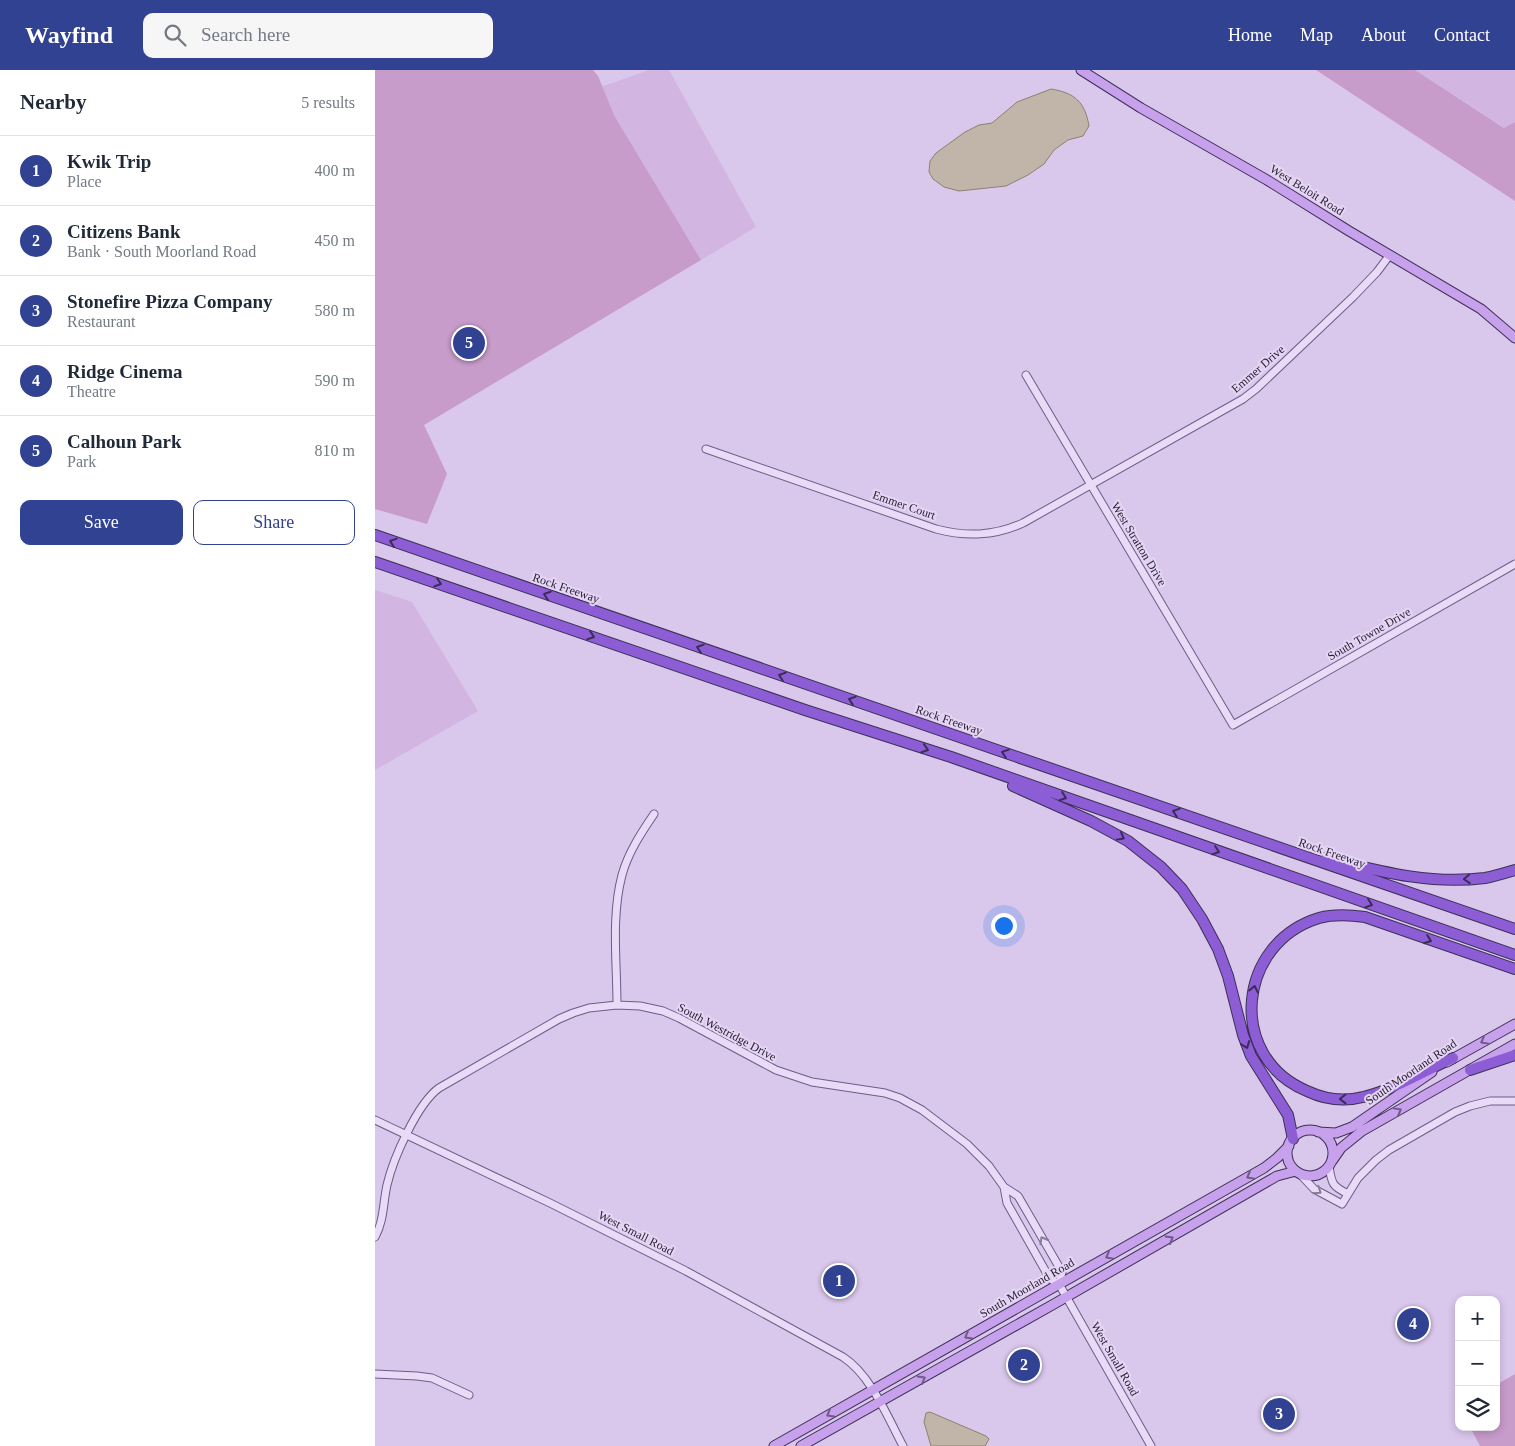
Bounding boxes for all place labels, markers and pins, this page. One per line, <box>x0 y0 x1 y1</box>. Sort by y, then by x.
pin: 5 <box>453 324 485 362</box>
pin: 1 <box>823 1262 855 1300</box>
pin: 4 <box>1397 1305 1429 1343</box>
pin: 2 <box>1008 1346 1040 1384</box>
pin: 3 <box>1263 1395 1295 1433</box>

